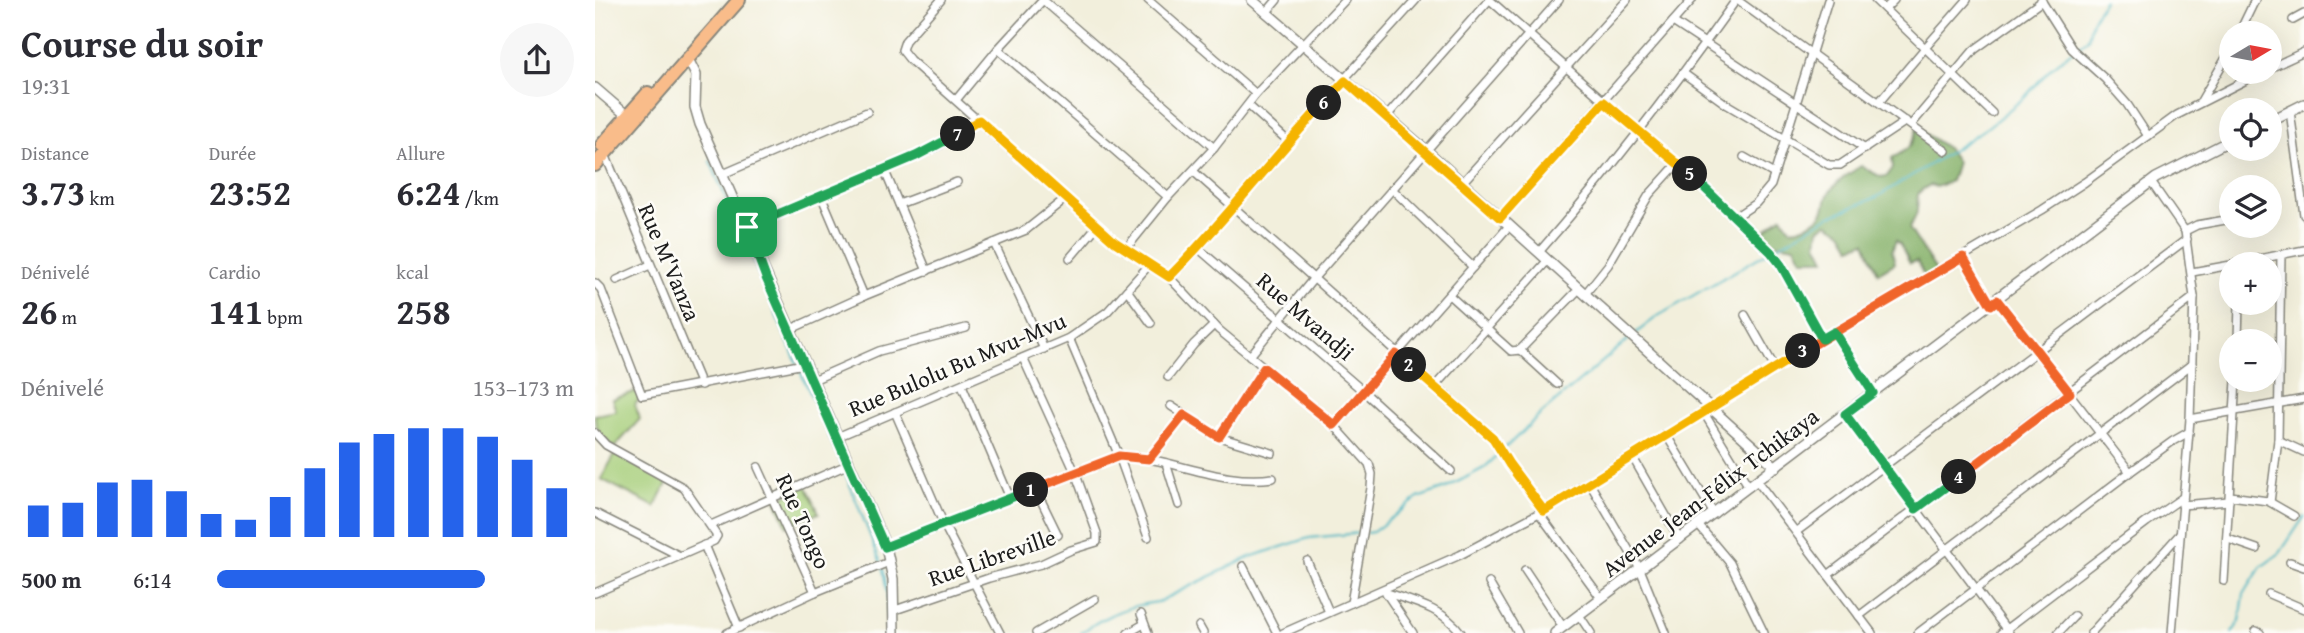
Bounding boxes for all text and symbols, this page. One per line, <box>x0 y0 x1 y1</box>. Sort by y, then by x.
text: Course du soir <box>21 15 263 71</box>
north arrow <box>2219 21 2282 84</box>
map controls <box>2219 21 2282 392</box>
button: share <box>500 23 574 97</box>
text: 19:31 <box>21 69 71 102</box>
pin: 6 <box>1307 86 1341 120</box>
text: 6 <box>1319 88 1328 116</box>
button: locate <box>2219 98 2282 161</box>
pin: 7 <box>941 116 975 152</box>
text: 7 <box>953 119 962 147</box>
text: Distance <box>21 139 89 167</box>
text: Durée <box>209 139 256 167</box>
text: Allure <box>396 139 445 167</box>
pin: 5 <box>1673 156 1707 192</box>
text: 5 <box>1685 159 1694 187</box>
text: 3.73 <box>21 167 85 218</box>
text: 23:52 <box>209 167 291 218</box>
text: 6:24 <box>396 167 461 218</box>
button: layers <box>2219 175 2282 238</box>
text: km <box>85 184 115 212</box>
text: /km <box>461 184 499 212</box>
pin <box>717 197 777 257</box>
street label: Rue M'Vanza <box>630 198 710 326</box>
icon: arrive <box>728 208 766 246</box>
button: + <box>2219 252 2282 315</box>
text: Dénivelé <box>21 258 90 286</box>
text: Cardio <box>209 258 261 286</box>
text: kcal <box>396 258 429 286</box>
street label: Rue Mvandji <box>1250 264 1362 368</box>
text: 26 <box>21 286 57 337</box>
text: 141 <box>209 286 263 337</box>
text: 258 <box>396 286 451 337</box>
text: m <box>57 303 77 331</box>
text: bpm <box>263 303 303 331</box>
street label: Rue Bulolu Bu Mvu-Mvu <box>843 303 1071 425</box>
button: − <box>2219 329 2282 392</box>
pin: 3 <box>1785 334 1821 368</box>
text: 3 <box>1798 336 1807 364</box>
pin: 2 <box>1391 348 1427 382</box>
text: 2 <box>1404 350 1413 378</box>
text: Dénivelé <box>21 371 104 404</box>
text: 153–173 m <box>473 371 574 404</box>
street label: Avenue Jean-Félix Tchikaya <box>1595 399 1825 585</box>
pin: 4 <box>1941 460 1977 494</box>
text: 4 <box>1954 462 1963 490</box>
street label: Rue Tongo <box>768 468 840 574</box>
pin: 1 <box>1013 472 1048 508</box>
text: 1 <box>1026 475 1035 503</box>
street label: Rue Libreville <box>924 520 1060 594</box>
text: 500 m <box>21 563 82 596</box>
text: 6:14 <box>133 563 172 596</box>

